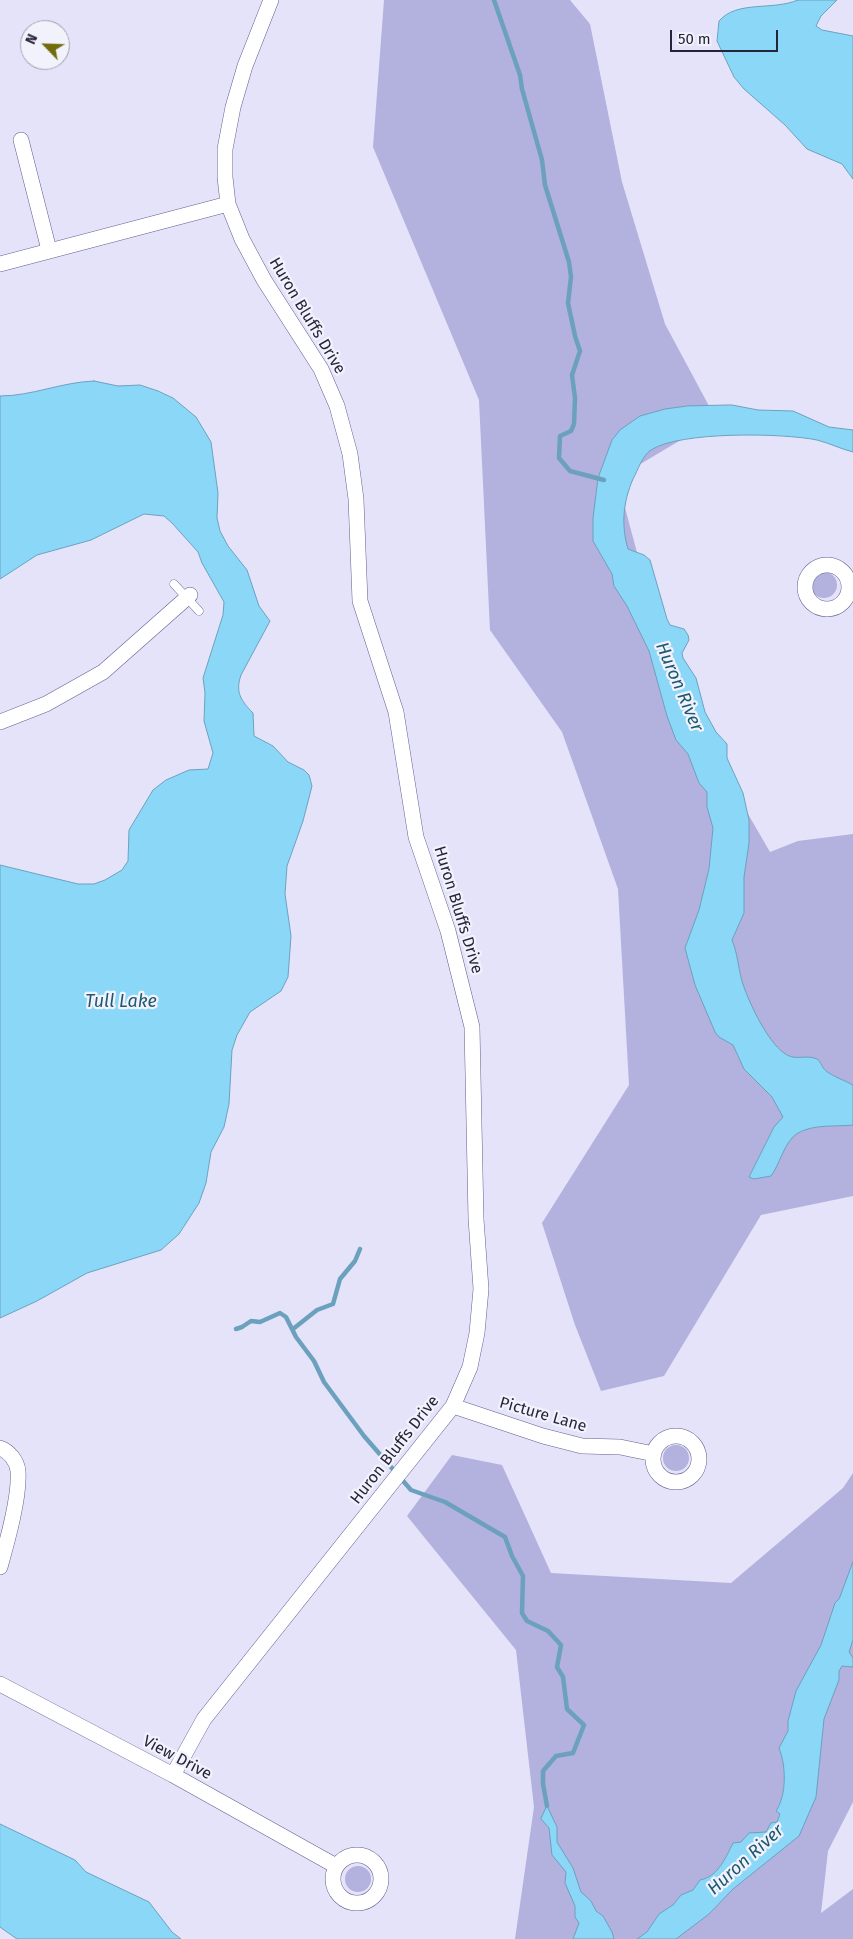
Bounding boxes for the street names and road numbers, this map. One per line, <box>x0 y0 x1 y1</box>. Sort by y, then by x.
street label: Huron Bluffs Drive <box>265 254 349 378</box>
street label: Huron Bluffs Drive <box>429 844 487 976</box>
street label: Huron Bluffs Drive <box>347 1392 443 1508</box>
street label: Picture Lane <box>497 1393 589 1437</box>
street label: View Drive <box>139 1732 215 1784</box>

